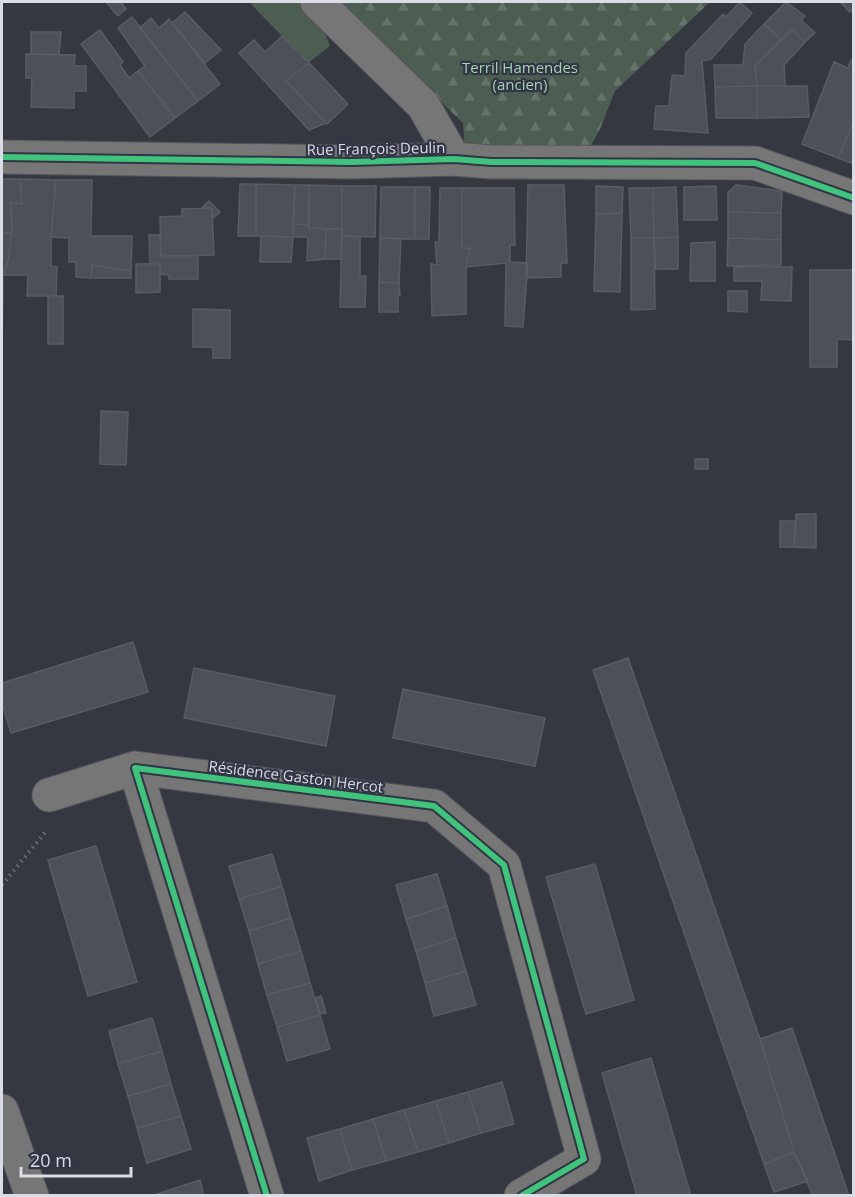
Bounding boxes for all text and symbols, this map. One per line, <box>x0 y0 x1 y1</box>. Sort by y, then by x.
park label: Terril Hamendes (ancien) <box>462 57 578 94</box>
street label: Rue François Deulin <box>307 137 445 159</box>
street label: Résidence Gaston Hercot <box>207 755 385 797</box>
scale bar <box>21 1140 130 1178</box>
text: 20 m <box>30 1148 72 1172</box>

